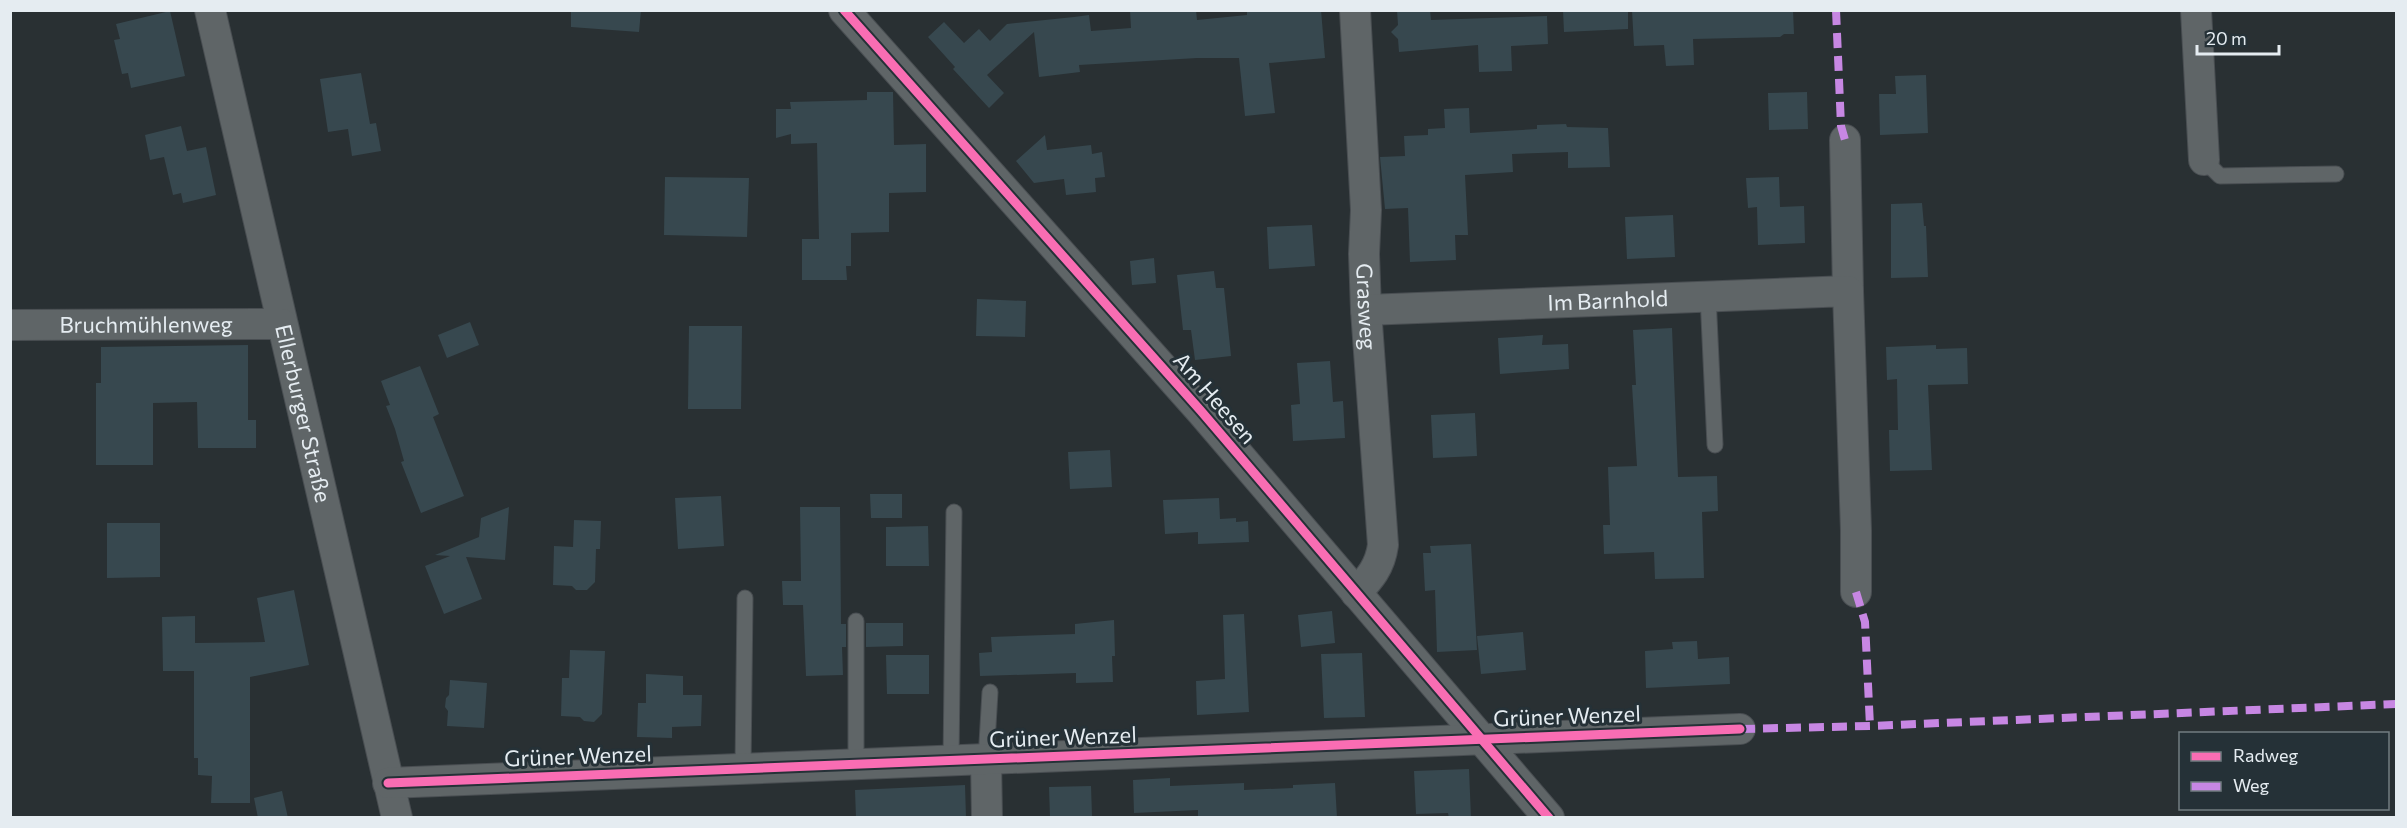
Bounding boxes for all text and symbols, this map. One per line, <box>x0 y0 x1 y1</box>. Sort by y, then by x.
scale bar <box>2197 18 2280 56</box>
text: 20 m <box>2206 27 2247 49</box>
street label: Grasweg <box>1351 263 1383 351</box>
street label: Im Barnhold <box>1547 284 1669 316</box>
street label: Bruchmühlenweg <box>59 310 233 338</box>
street label: Ellerburger Straße <box>270 322 337 505</box>
street label: Am Heesen <box>1168 346 1262 449</box>
street label: Grüner Wenzel <box>1493 699 1641 732</box>
street label: Grüner Wenzel <box>989 720 1137 753</box>
legend <box>2179 732 2389 810</box>
street label: Grüner Wenzel <box>504 739 652 772</box>
text: Radweg <box>2233 744 2298 766</box>
text: Weg <box>2233 774 2270 796</box>

